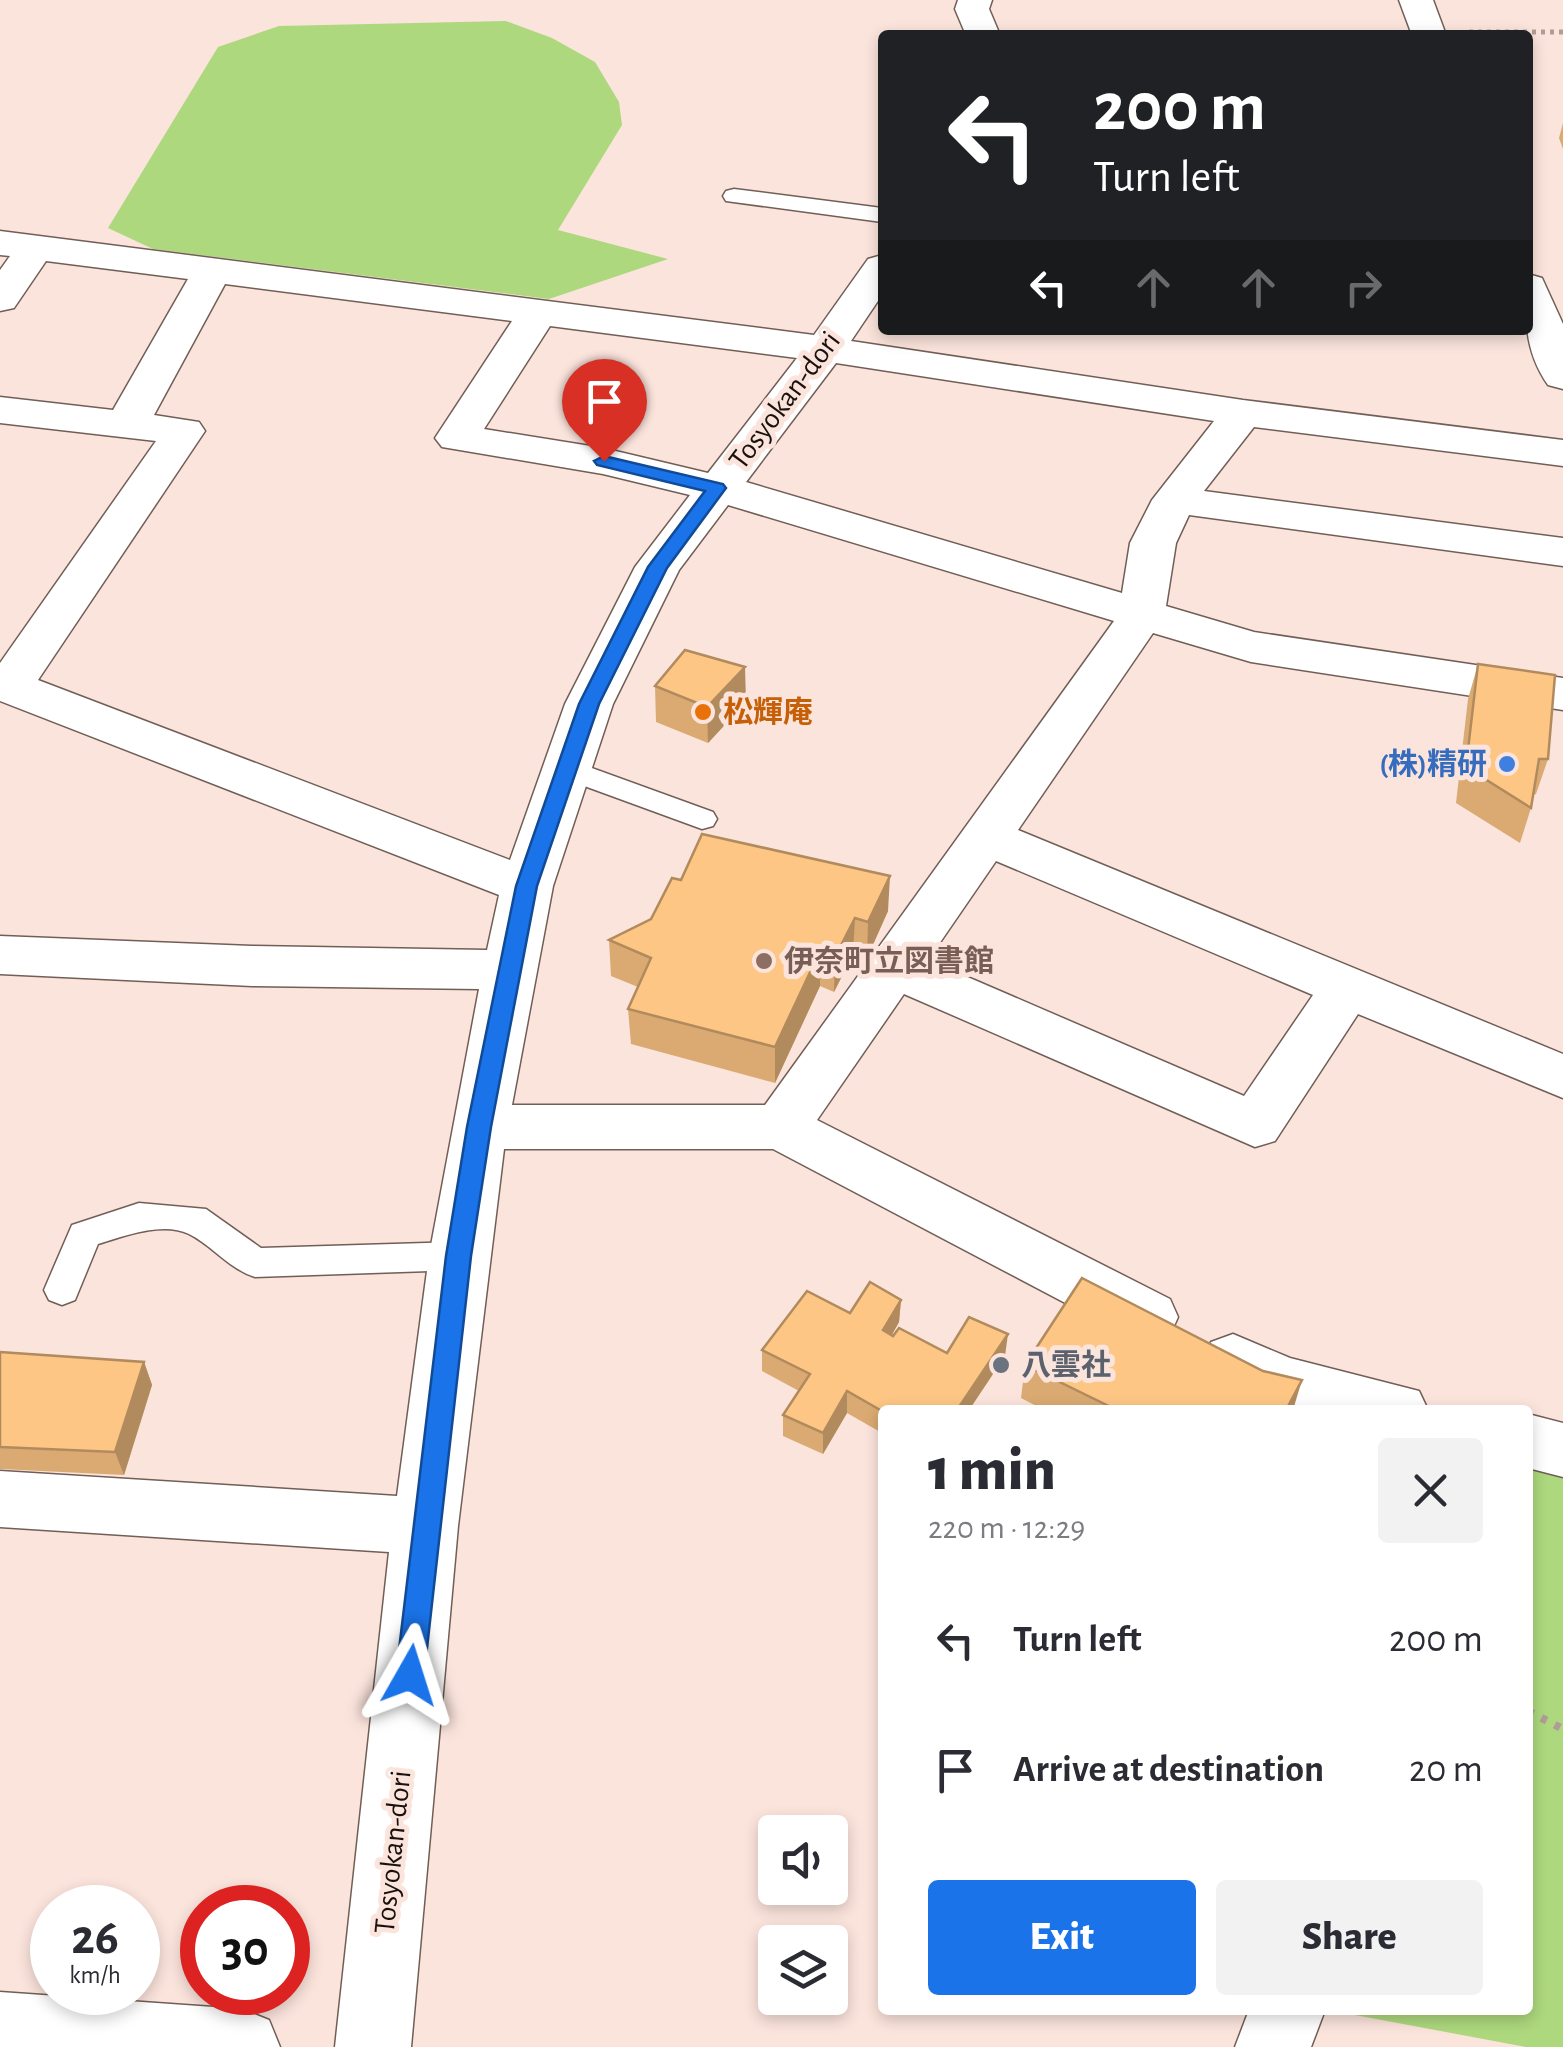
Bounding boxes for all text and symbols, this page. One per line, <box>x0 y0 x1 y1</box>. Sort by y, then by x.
icon: left <box>928 70 1058 200</box>
text: 200 m <box>1093 73 1266 143</box>
text: Turn left <box>1093 155 1240 200</box>
icon: left <box>1021 260 1076 315</box>
icon: ahead <box>1126 260 1181 315</box>
icon: ahead <box>1231 260 1286 315</box>
icon: right <box>1336 260 1391 315</box>
street label: Tosyokan-dori <box>723 326 846 475</box>
pin <box>562 359 647 462</box>
icon: arrive <box>577 374 632 429</box>
place label: 松輝庵 <box>723 696 813 728</box>
marker: 松輝庵 <box>692 701 714 723</box>
place label: (株)精研 <box>1379 748 1487 780</box>
marker: (株)精研 <box>1496 753 1518 775</box>
place label: 伊奈町立図書館 <box>784 945 994 977</box>
marker: 伊奈町立図書館 <box>753 950 775 972</box>
place label: 八雲社 <box>1021 1349 1111 1381</box>
marker: 八雲社 <box>990 1354 1012 1376</box>
button: close <box>1378 1438 1483 1543</box>
text: 1 min <box>928 1441 1056 1501</box>
text: 220 m · 12:29 <box>928 1512 1085 1544</box>
icon: left <box>928 1613 983 1668</box>
text: Turn left <box>1013 1621 1141 1659</box>
text: 200 m <box>1389 1621 1483 1659</box>
position arrow <box>358 1623 462 1727</box>
icon: arrive <box>928 1743 983 1798</box>
text: Arrive at destination <box>1013 1751 1324 1789</box>
text: 20 m <box>1409 1751 1483 1789</box>
street label: Tosyokan-dori <box>370 1769 416 1935</box>
map controls <box>758 1815 848 2015</box>
button: sound <box>758 1815 848 1905</box>
button: Exit <box>928 1880 1196 1995</box>
button: Share <box>1216 1880 1483 1995</box>
speed limit sign: 30 <box>180 1885 310 2015</box>
text: 26 <box>71 1913 119 1963</box>
button: layers <box>758 1925 848 2015</box>
text: km/h <box>69 1963 121 1988</box>

